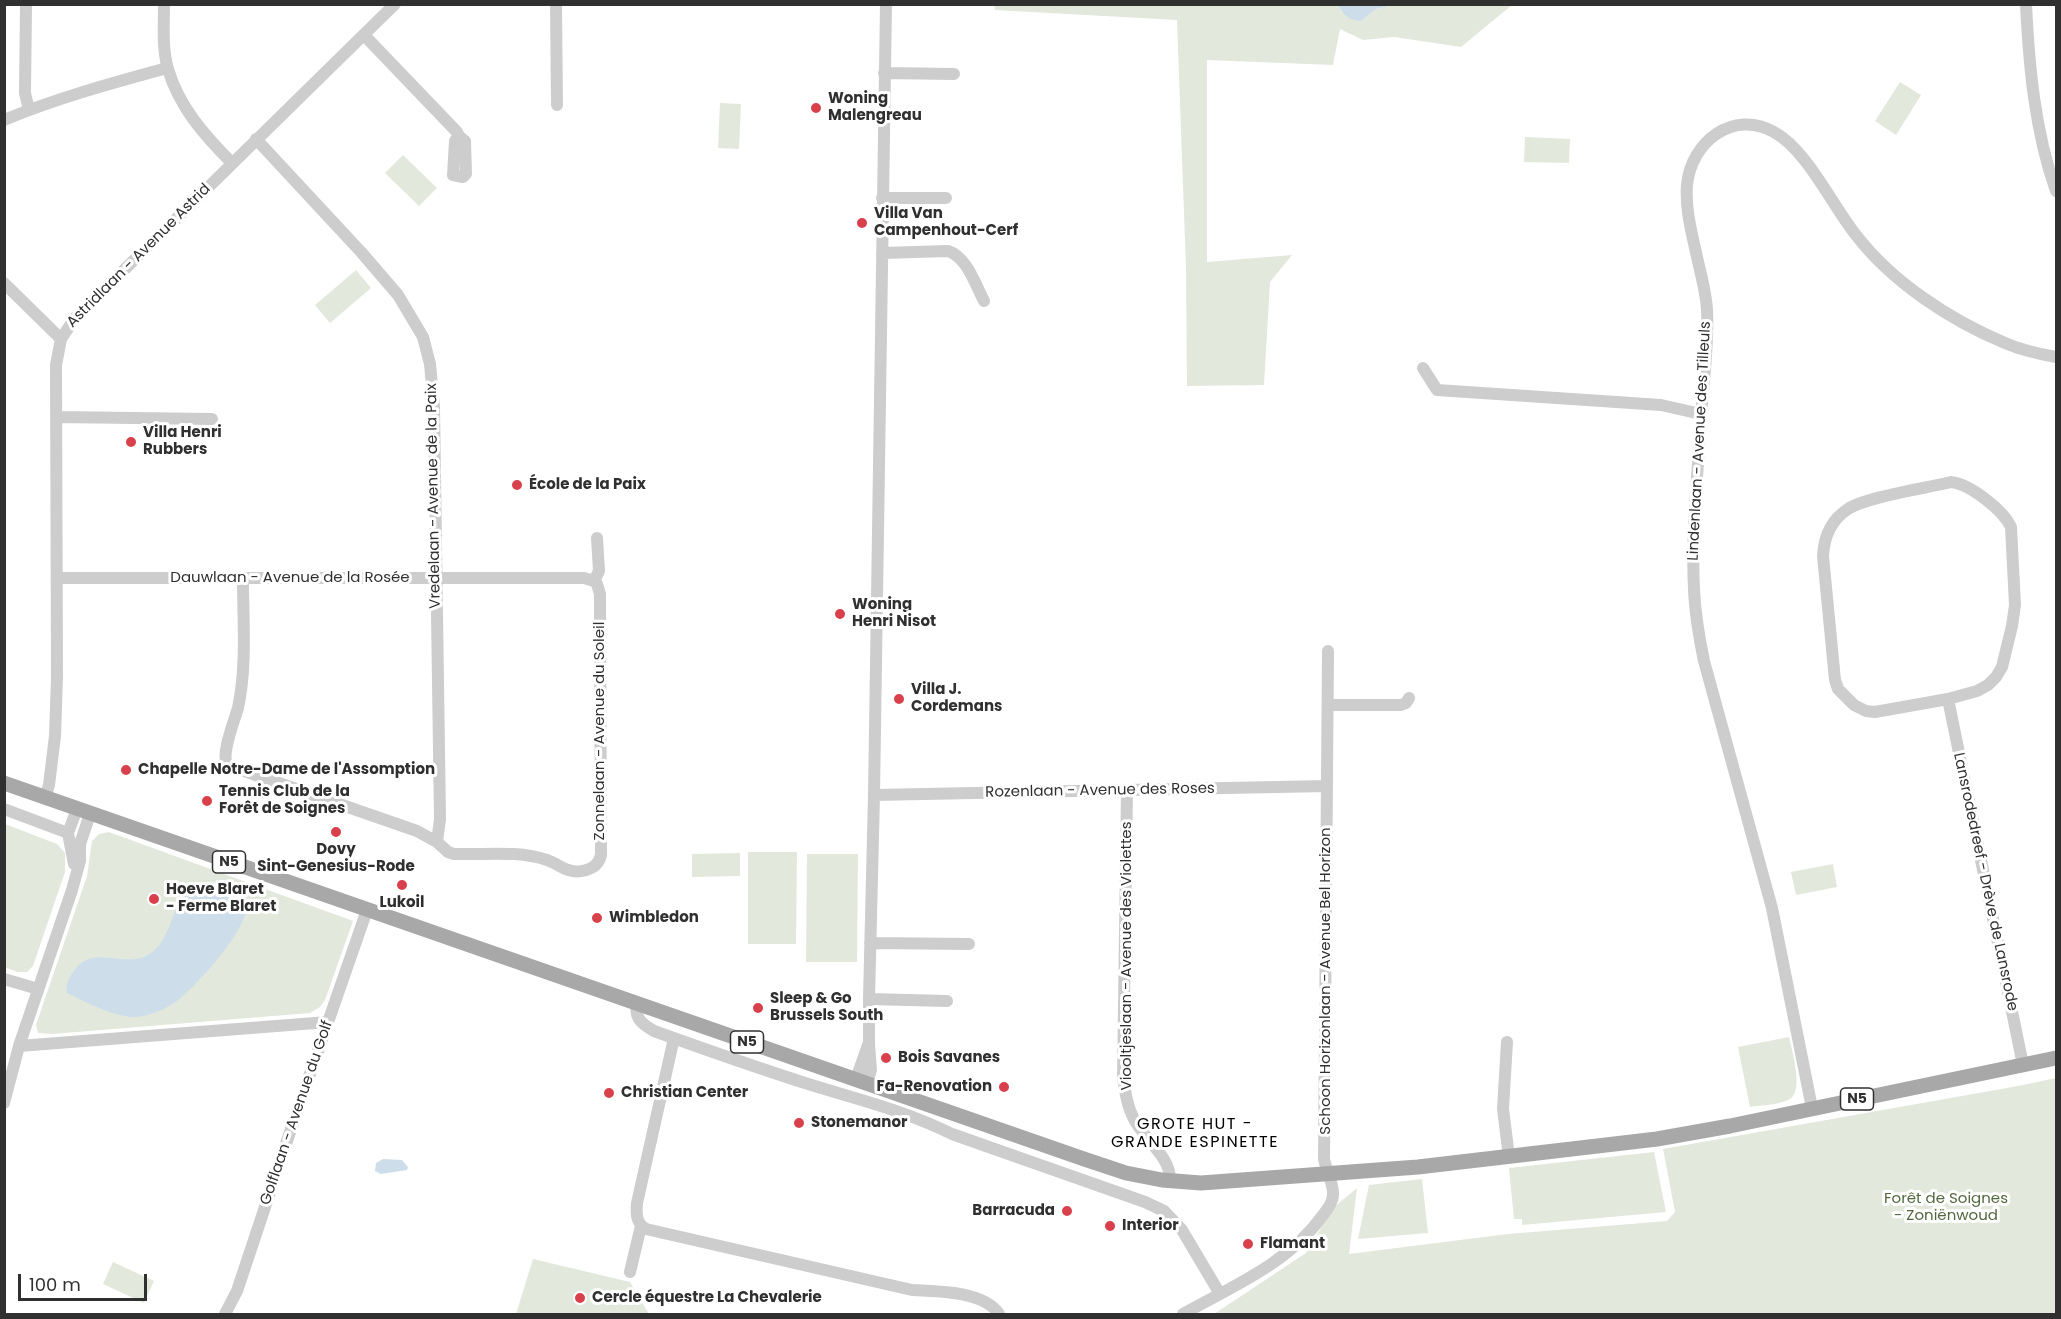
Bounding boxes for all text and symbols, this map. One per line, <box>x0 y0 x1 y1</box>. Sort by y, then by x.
place label: Woning Malengreau <box>828 90 922 125</box>
marker: Woning Malengreau <box>809 101 823 115</box>
street label: Astridlaan - Avenue Astrid <box>63 180 215 332</box>
place label: Villa Van Campenhout-Cerf <box>874 205 1018 240</box>
marker: Villa Van Campenhout-Cerf <box>855 216 869 230</box>
street label: Lindenlaan - Avenue des Tilleuls <box>1685 321 1715 561</box>
street label: Vredelaan - Avenue de la Paix <box>423 383 445 609</box>
place label: Villa Henri Rubbers <box>143 424 222 459</box>
marker: Villa Henri Rubbers <box>124 435 138 449</box>
place label: École de la Paix <box>529 476 646 494</box>
marker: École de la Paix <box>510 478 524 492</box>
street label: Dauwlaan - Avenue de la Rosée <box>170 569 410 587</box>
place label: Woning Henri Nisot <box>852 596 936 631</box>
marker: Woning Henri Nisot <box>833 607 847 621</box>
street label: Zonnelaan - Avenue du Soleil <box>591 622 609 840</box>
place label: Villa J. Cordemans <box>911 681 1002 716</box>
marker: Villa J. Cordemans <box>892 692 906 706</box>
street label: Lansrodedreef - Drève de Lansrode <box>1949 751 2021 1013</box>
place label: Chapelle Notre-Dame de l'Assomption <box>138 761 435 779</box>
marker: Chapelle Notre-Dame de l'Assomption <box>119 763 133 777</box>
street label: Rozenlaan - Avenue des Roses <box>985 780 1215 802</box>
place label: Tennis Club de la Forêt de Soignes <box>219 783 350 818</box>
marker: Tennis Club de la Forêt de Soignes <box>200 794 214 808</box>
street label: Viooltjeslaan - Avenue des Violettes <box>1118 822 1136 1090</box>
marker: Dovy Sint-Genesius-Rode <box>329 825 343 839</box>
street label: Schoon Horizonlaan - Avenue Bel Horizon <box>1317 827 1335 1135</box>
place label: Dovy Sint-Genesius-Rode <box>257 841 415 876</box>
road number: N5 <box>212 851 246 873</box>
marker: Lukoil <box>395 878 409 892</box>
place label: Hoeve Blaret - Ferme Blaret <box>166 881 276 916</box>
marker: Hoeve Blaret - Ferme Blaret <box>147 892 161 906</box>
place label: Lukoil <box>380 894 424 912</box>
place label: Wimbledon <box>609 909 699 927</box>
marker: Wimbledon <box>590 911 604 925</box>
place label: Sleep & Go Brussels South <box>770 990 883 1025</box>
marker: Sleep & Go Brussels South <box>751 1001 765 1015</box>
street label: Golflaan - Avenue du Golf <box>257 1018 337 1208</box>
road number: N5 <box>730 1031 764 1053</box>
place label: Bois Savanes <box>898 1049 1000 1067</box>
marker: Bois Savanes <box>879 1051 893 1065</box>
place label: Fa-Renovation <box>876 1078 992 1096</box>
marker: Fa-Renovation <box>997 1080 1011 1094</box>
place label: Christian Center <box>621 1084 748 1102</box>
marker: Christian Center <box>602 1086 616 1100</box>
road number: N5 <box>1840 1088 1874 1110</box>
place label: Stonemanor <box>811 1114 907 1132</box>
district label: GROTE HUT - GRANDE ESPINETTE <box>1111 1115 1279 1153</box>
marker: Stonemanor <box>792 1116 806 1130</box>
park label: Forêt de Soignes - Zoniënwoud <box>1884 1190 2008 1225</box>
place label: Barracuda <box>972 1202 1055 1220</box>
marker: Barracuda <box>1060 1204 1074 1218</box>
place label: Interior <box>1122 1217 1179 1235</box>
marker: Interior <box>1103 1219 1117 1233</box>
place label: Flamant <box>1260 1235 1325 1253</box>
marker: Flamant <box>1241 1237 1255 1251</box>
scale bar <box>21 1262 150 1300</box>
text: 100 m <box>29 1272 81 1297</box>
place label: Cercle équestre La Chevalerie <box>592 1289 822 1307</box>
marker: Cercle équestre La Chevalerie <box>573 1291 587 1305</box>

